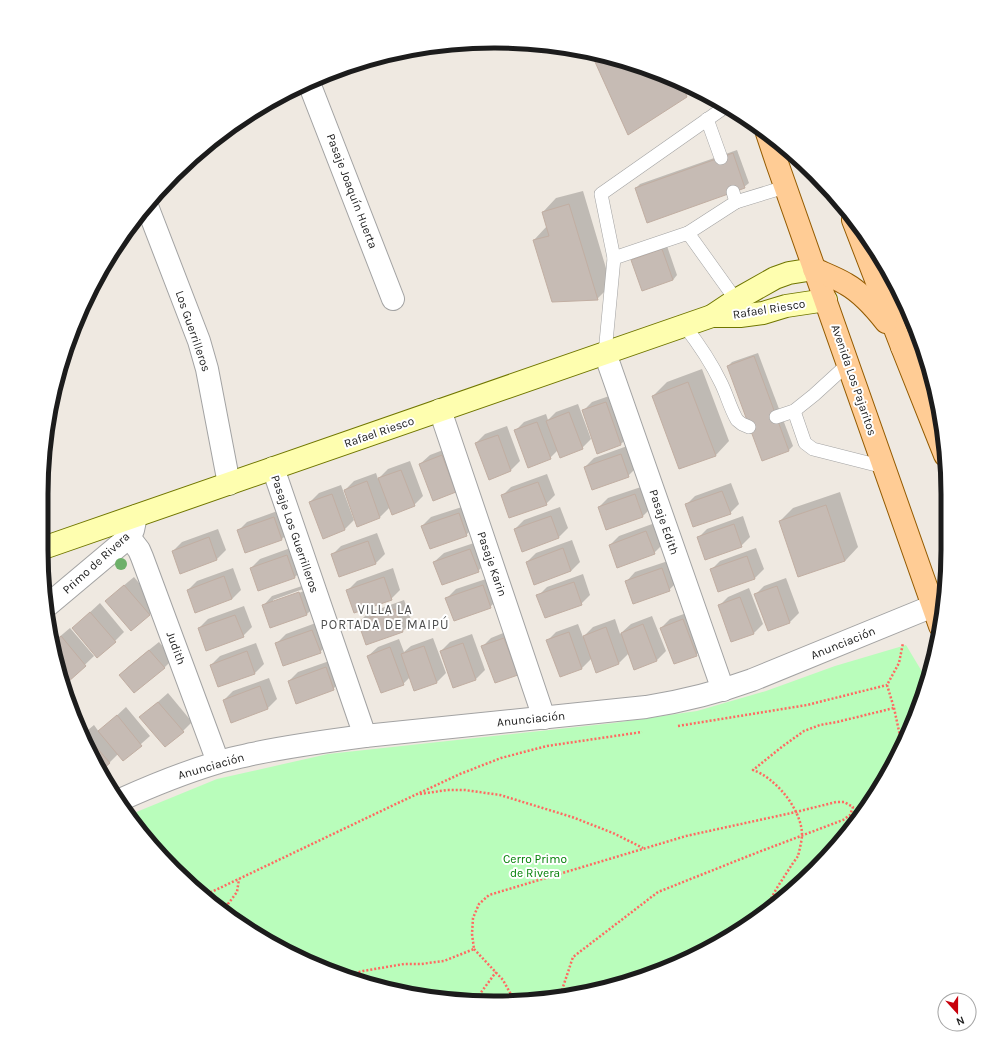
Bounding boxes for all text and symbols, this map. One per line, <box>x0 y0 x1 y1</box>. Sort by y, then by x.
street label: Pasaje Joaquín Huerta <box>324 132 380 250</box>
street label: Los Guerrilleros <box>173 289 213 373</box>
street label: Rafael Riesco <box>732 296 806 322</box>
street label: Avenida Los Pajaritos <box>828 323 880 437</box>
street label: Rafael Riesco <box>342 413 416 451</box>
street label: Pasaje Los Guerrilleros <box>268 473 322 595</box>
street label: Pasaje Edith <box>646 488 682 556</box>
street label: Primo de Rivera <box>60 529 132 597</box>
street label: Pasaje Karin <box>474 530 510 598</box>
district label: VILLA LA PORTADA DE MAIPÚ <box>321 602 449 632</box>
street label: Anunciación <box>809 624 877 662</box>
street label: Judith <box>164 629 188 667</box>
street label: Anunciación <box>496 708 566 730</box>
street label: Anunciación <box>176 750 246 782</box>
park label: Cerro Primo de Rivera <box>503 852 567 880</box>
north arrow <box>937 992 977 1032</box>
text: N <box>954 1013 966 1028</box>

